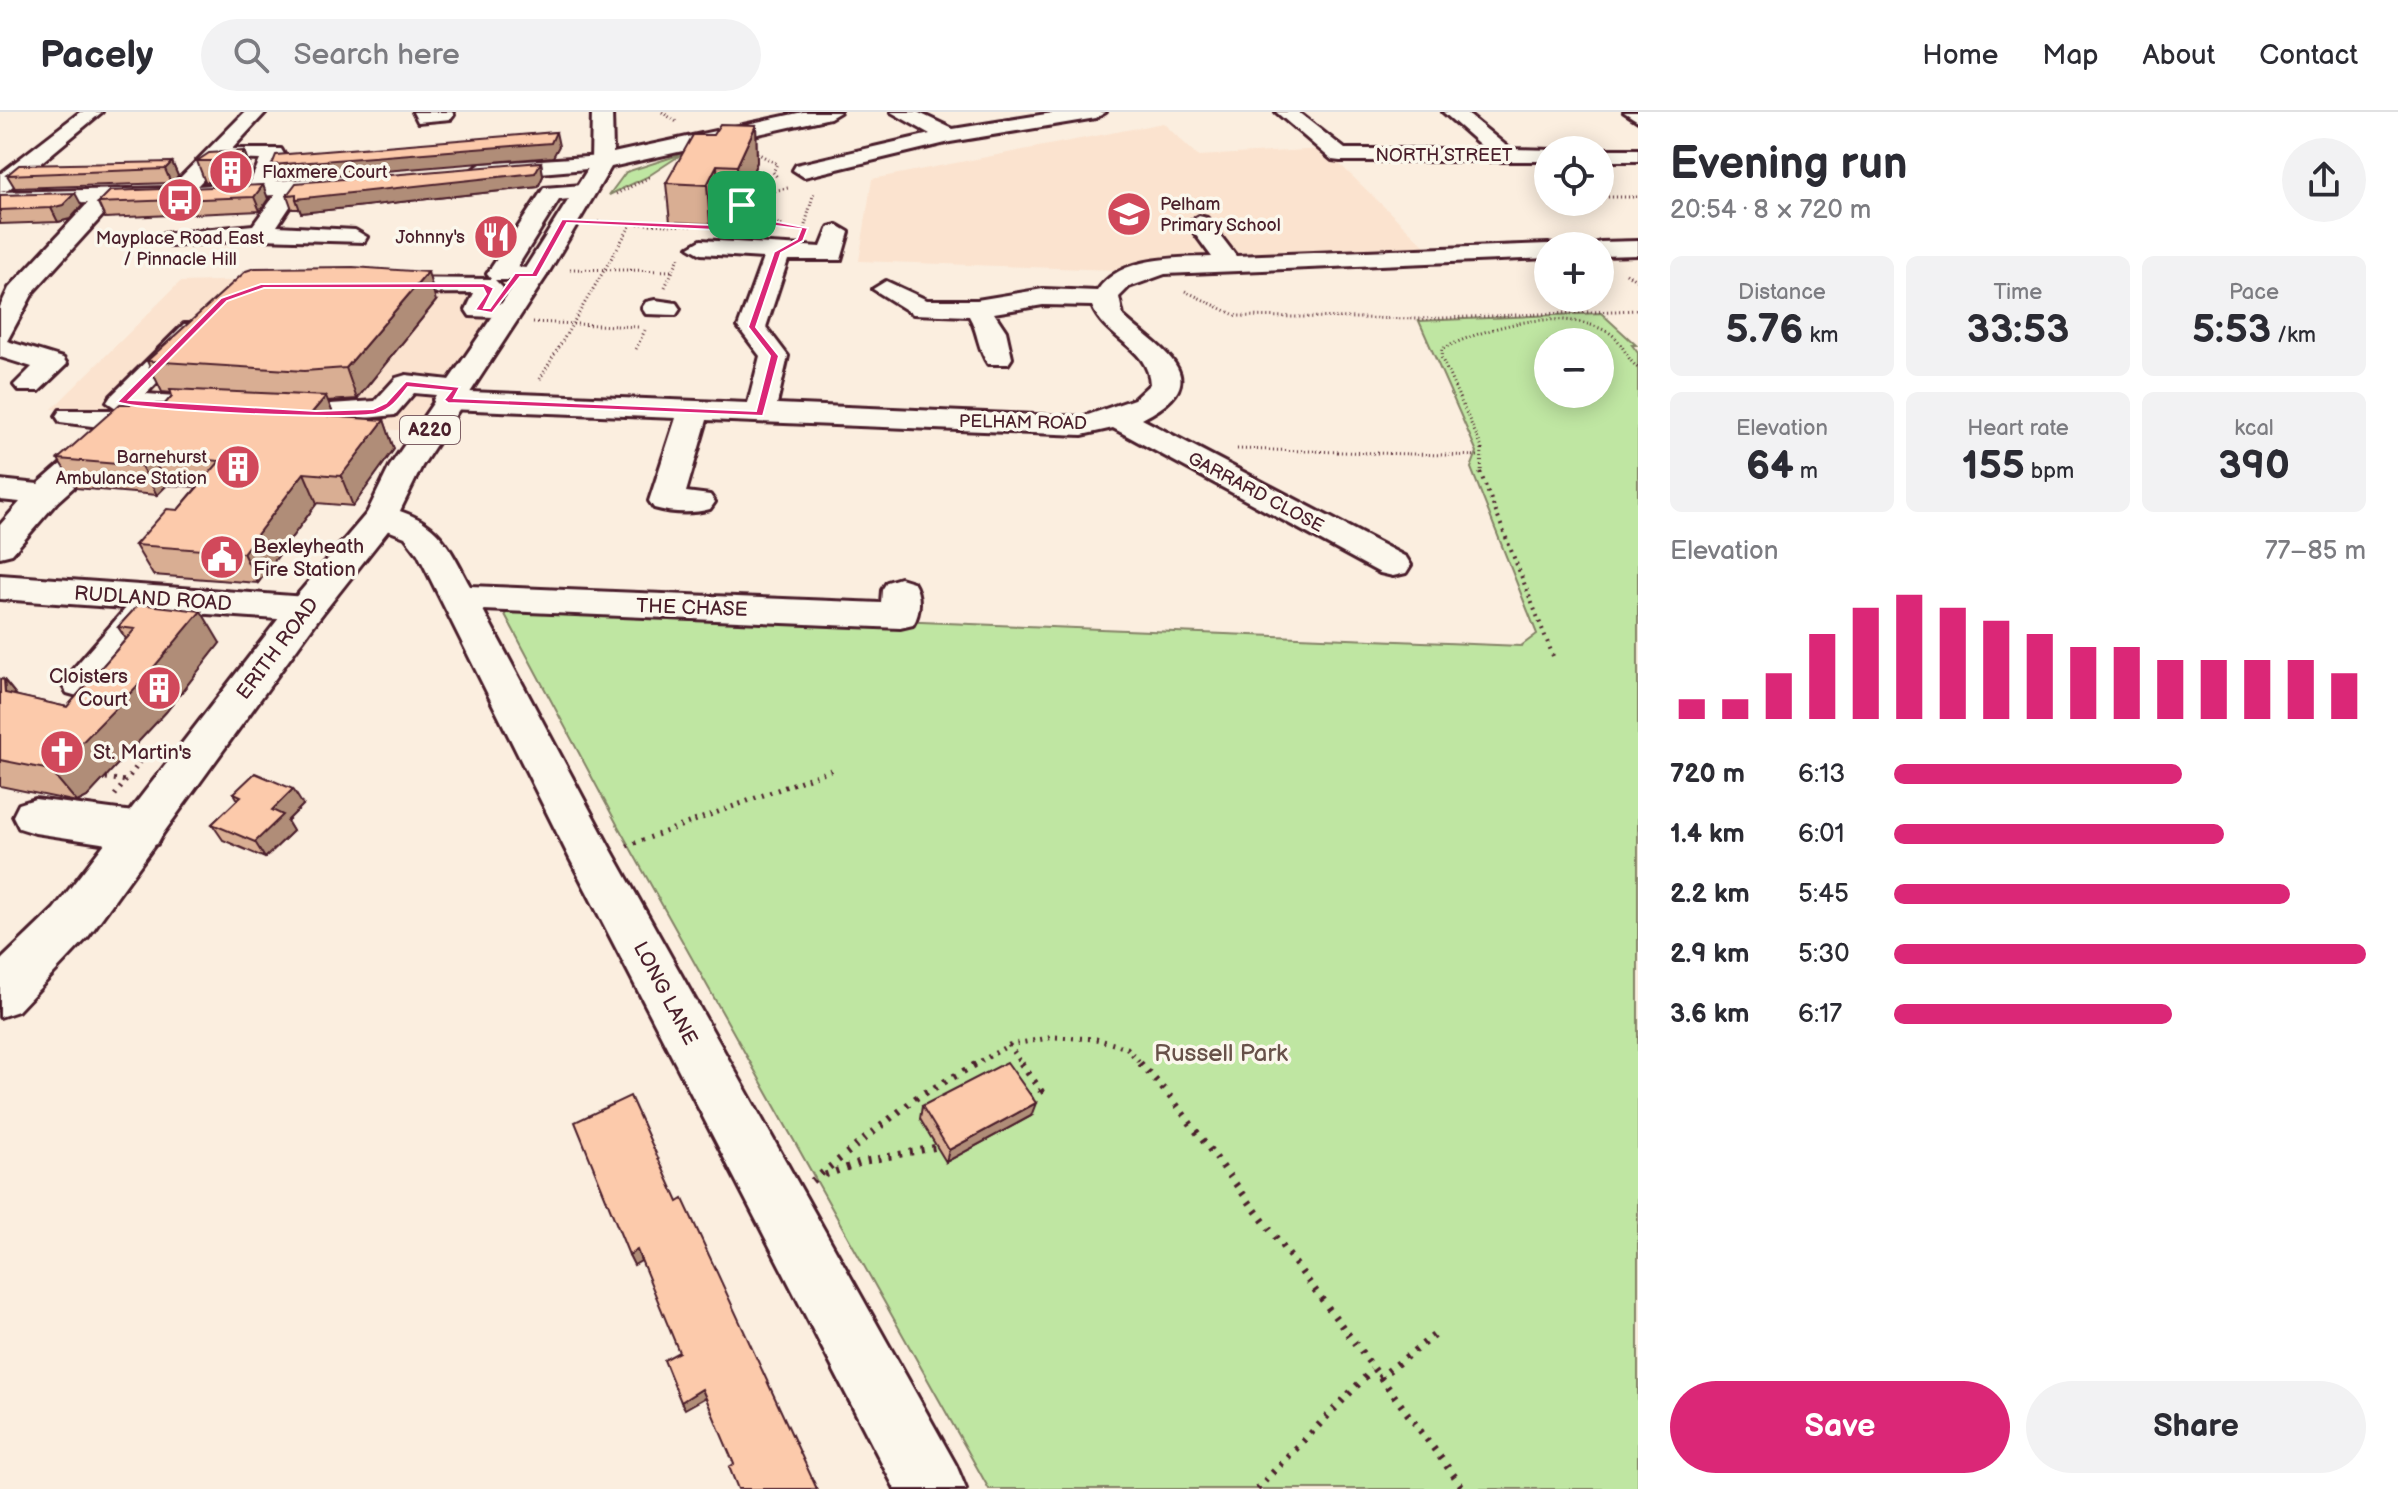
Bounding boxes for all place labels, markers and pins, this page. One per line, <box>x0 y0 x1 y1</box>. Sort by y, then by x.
building icon: Flaxmere Court <box>207 148 255 196</box>
place label: Flaxmere Court <box>262 162 388 183</box>
pin <box>708 171 776 239</box>
bus stop icon: Mayplace Road East / Pinnacle Hill <box>156 176 204 224</box>
school or university icon: Pelham Primary School <box>1105 190 1153 238</box>
place label: Pelham Primary School <box>1160 194 1281 236</box>
restaurant icon: Johnny's <box>472 213 520 261</box>
place label: Johnny's <box>396 227 465 248</box>
place label: Mayplace Road East / Pinnacle Hill <box>96 228 265 270</box>
building icon: Barnehurst Ambulance Station <box>214 443 262 491</box>
place label: Barnehurst Ambulance Station <box>56 447 207 489</box>
public building icon: Bexleyheath Fire Station <box>198 533 246 581</box>
place label: Bexleyheath Fire Station <box>253 535 364 582</box>
building icon: Cloisters Court <box>135 664 183 712</box>
place label: Cloisters Court <box>49 665 128 712</box>
church icon: St. Martin's <box>38 728 86 776</box>
place label: St. Martin's <box>93 741 191 765</box>

